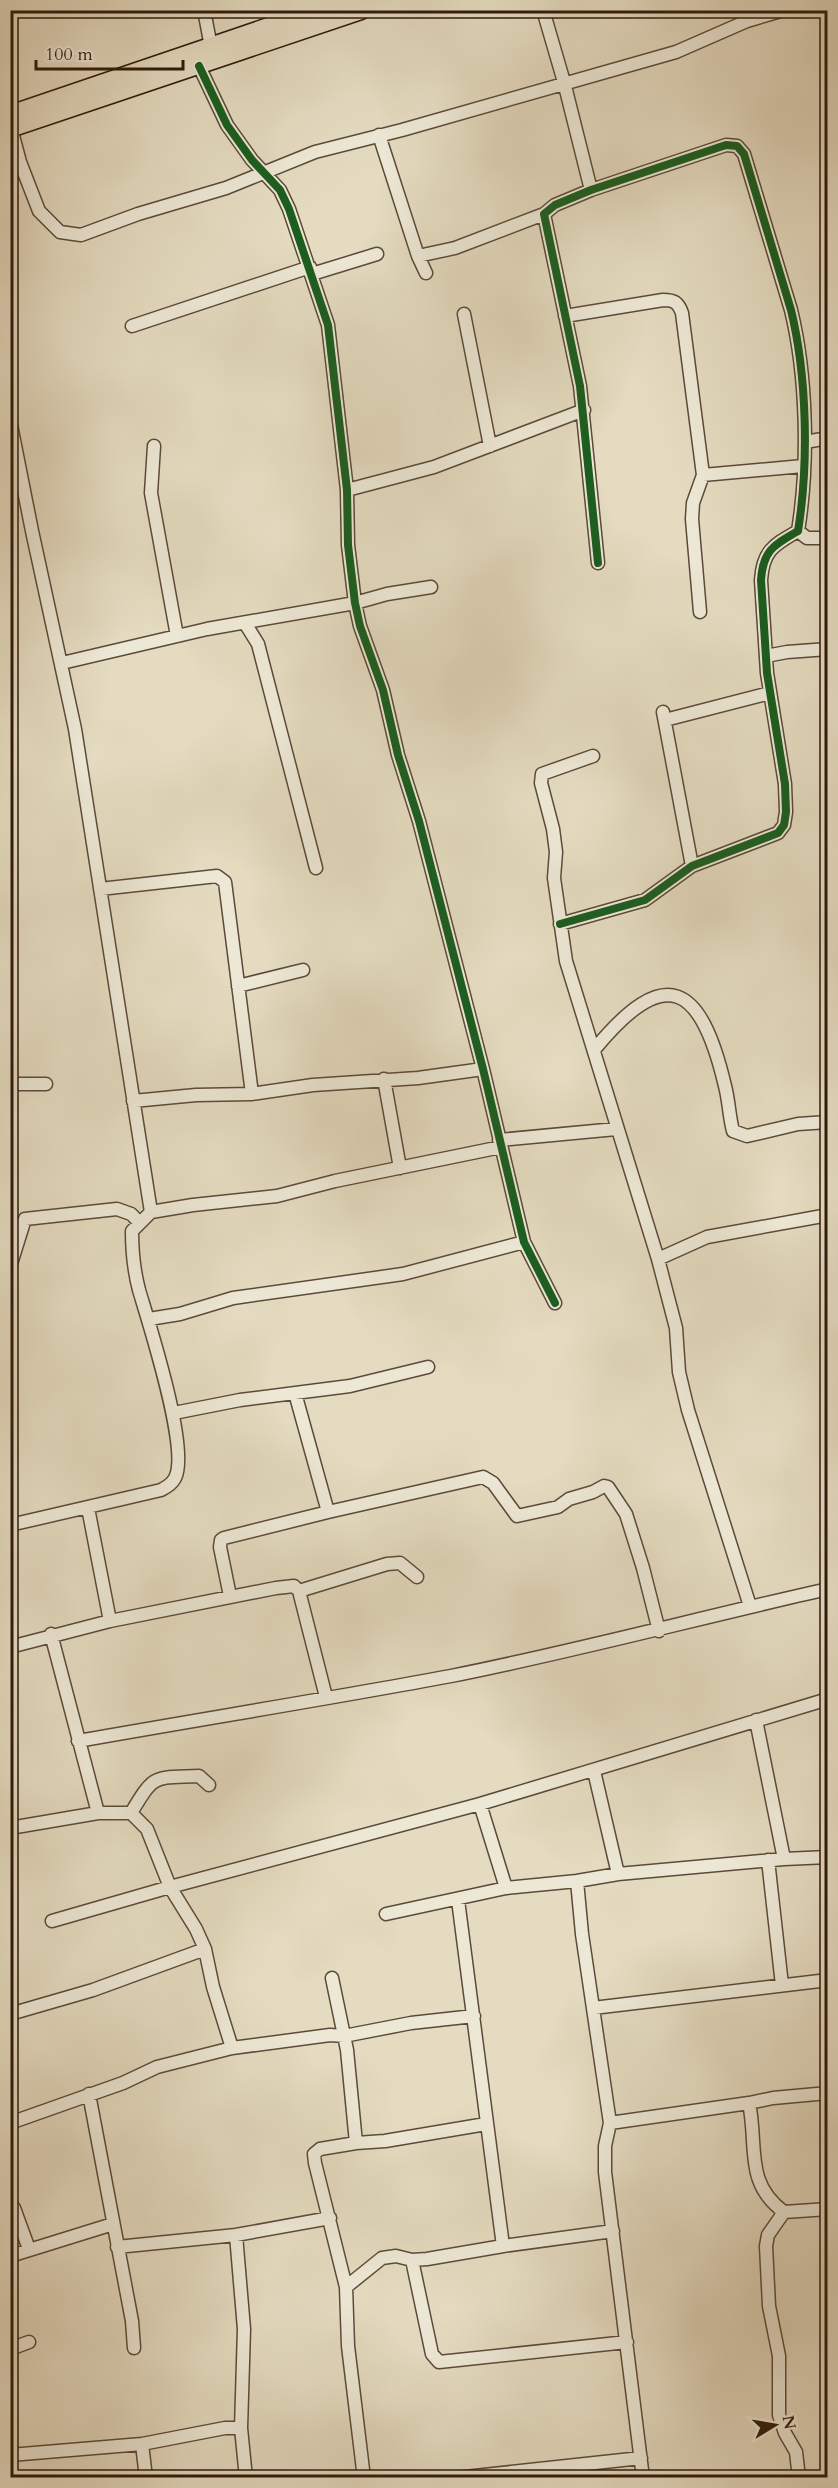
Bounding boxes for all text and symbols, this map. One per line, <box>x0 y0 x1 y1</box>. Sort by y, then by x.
scale bar <box>36 33 183 71</box>
text: 100 m <box>45 42 93 67</box>
north arrow <box>745 2395 805 2455</box>
text: N <box>777 2413 801 2431</box>

